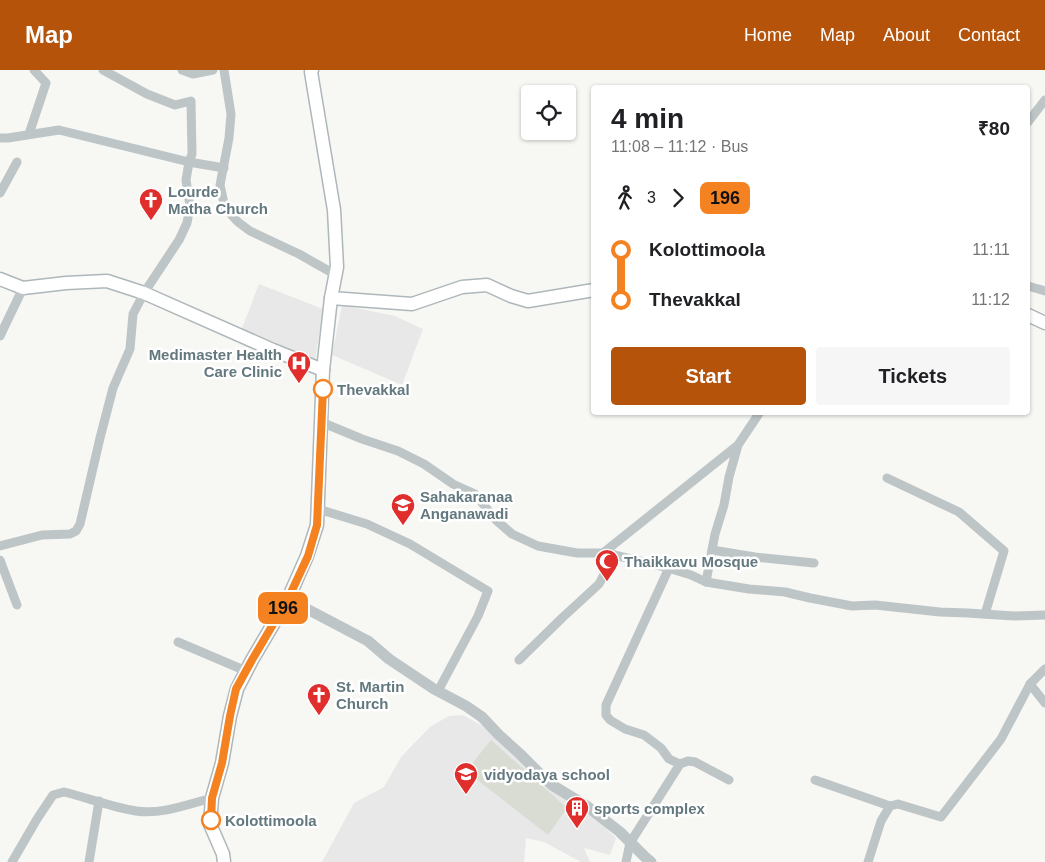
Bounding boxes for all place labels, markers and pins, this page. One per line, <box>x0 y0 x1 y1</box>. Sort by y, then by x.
place label: Lourde Matha Church <box>168 183 268 217</box>
church icon: Lourde Matha Church <box>138 187 164 221</box>
place label: Medimaster Health Care Clinic <box>149 346 282 380</box>
hospital icon: Medimaster Health Care Clinic <box>286 350 312 384</box>
marker: Thevakkal <box>313 379 333 399</box>
place label: Thevakkal <box>337 381 410 398</box>
place label: Sahakaranaa Anganawadi <box>420 488 513 522</box>
school or university icon: Sahakaranaa Anganawadi <box>390 492 416 526</box>
mosque icon: Thaikkavu Mosque <box>594 548 620 582</box>
place label: Thaikkavu Mosque <box>624 553 758 570</box>
place label: St. Martin Church <box>336 678 404 712</box>
church icon: St. Martin Church <box>306 682 332 716</box>
school or university icon: vidyodaya school <box>453 761 479 795</box>
place label: vidyodaya school <box>484 766 610 783</box>
building icon: sports complex <box>564 795 590 829</box>
place label: sports complex <box>594 800 706 817</box>
marker: Kolottimoola <box>201 810 221 830</box>
place label: Kolottimoola <box>225 812 317 829</box>

